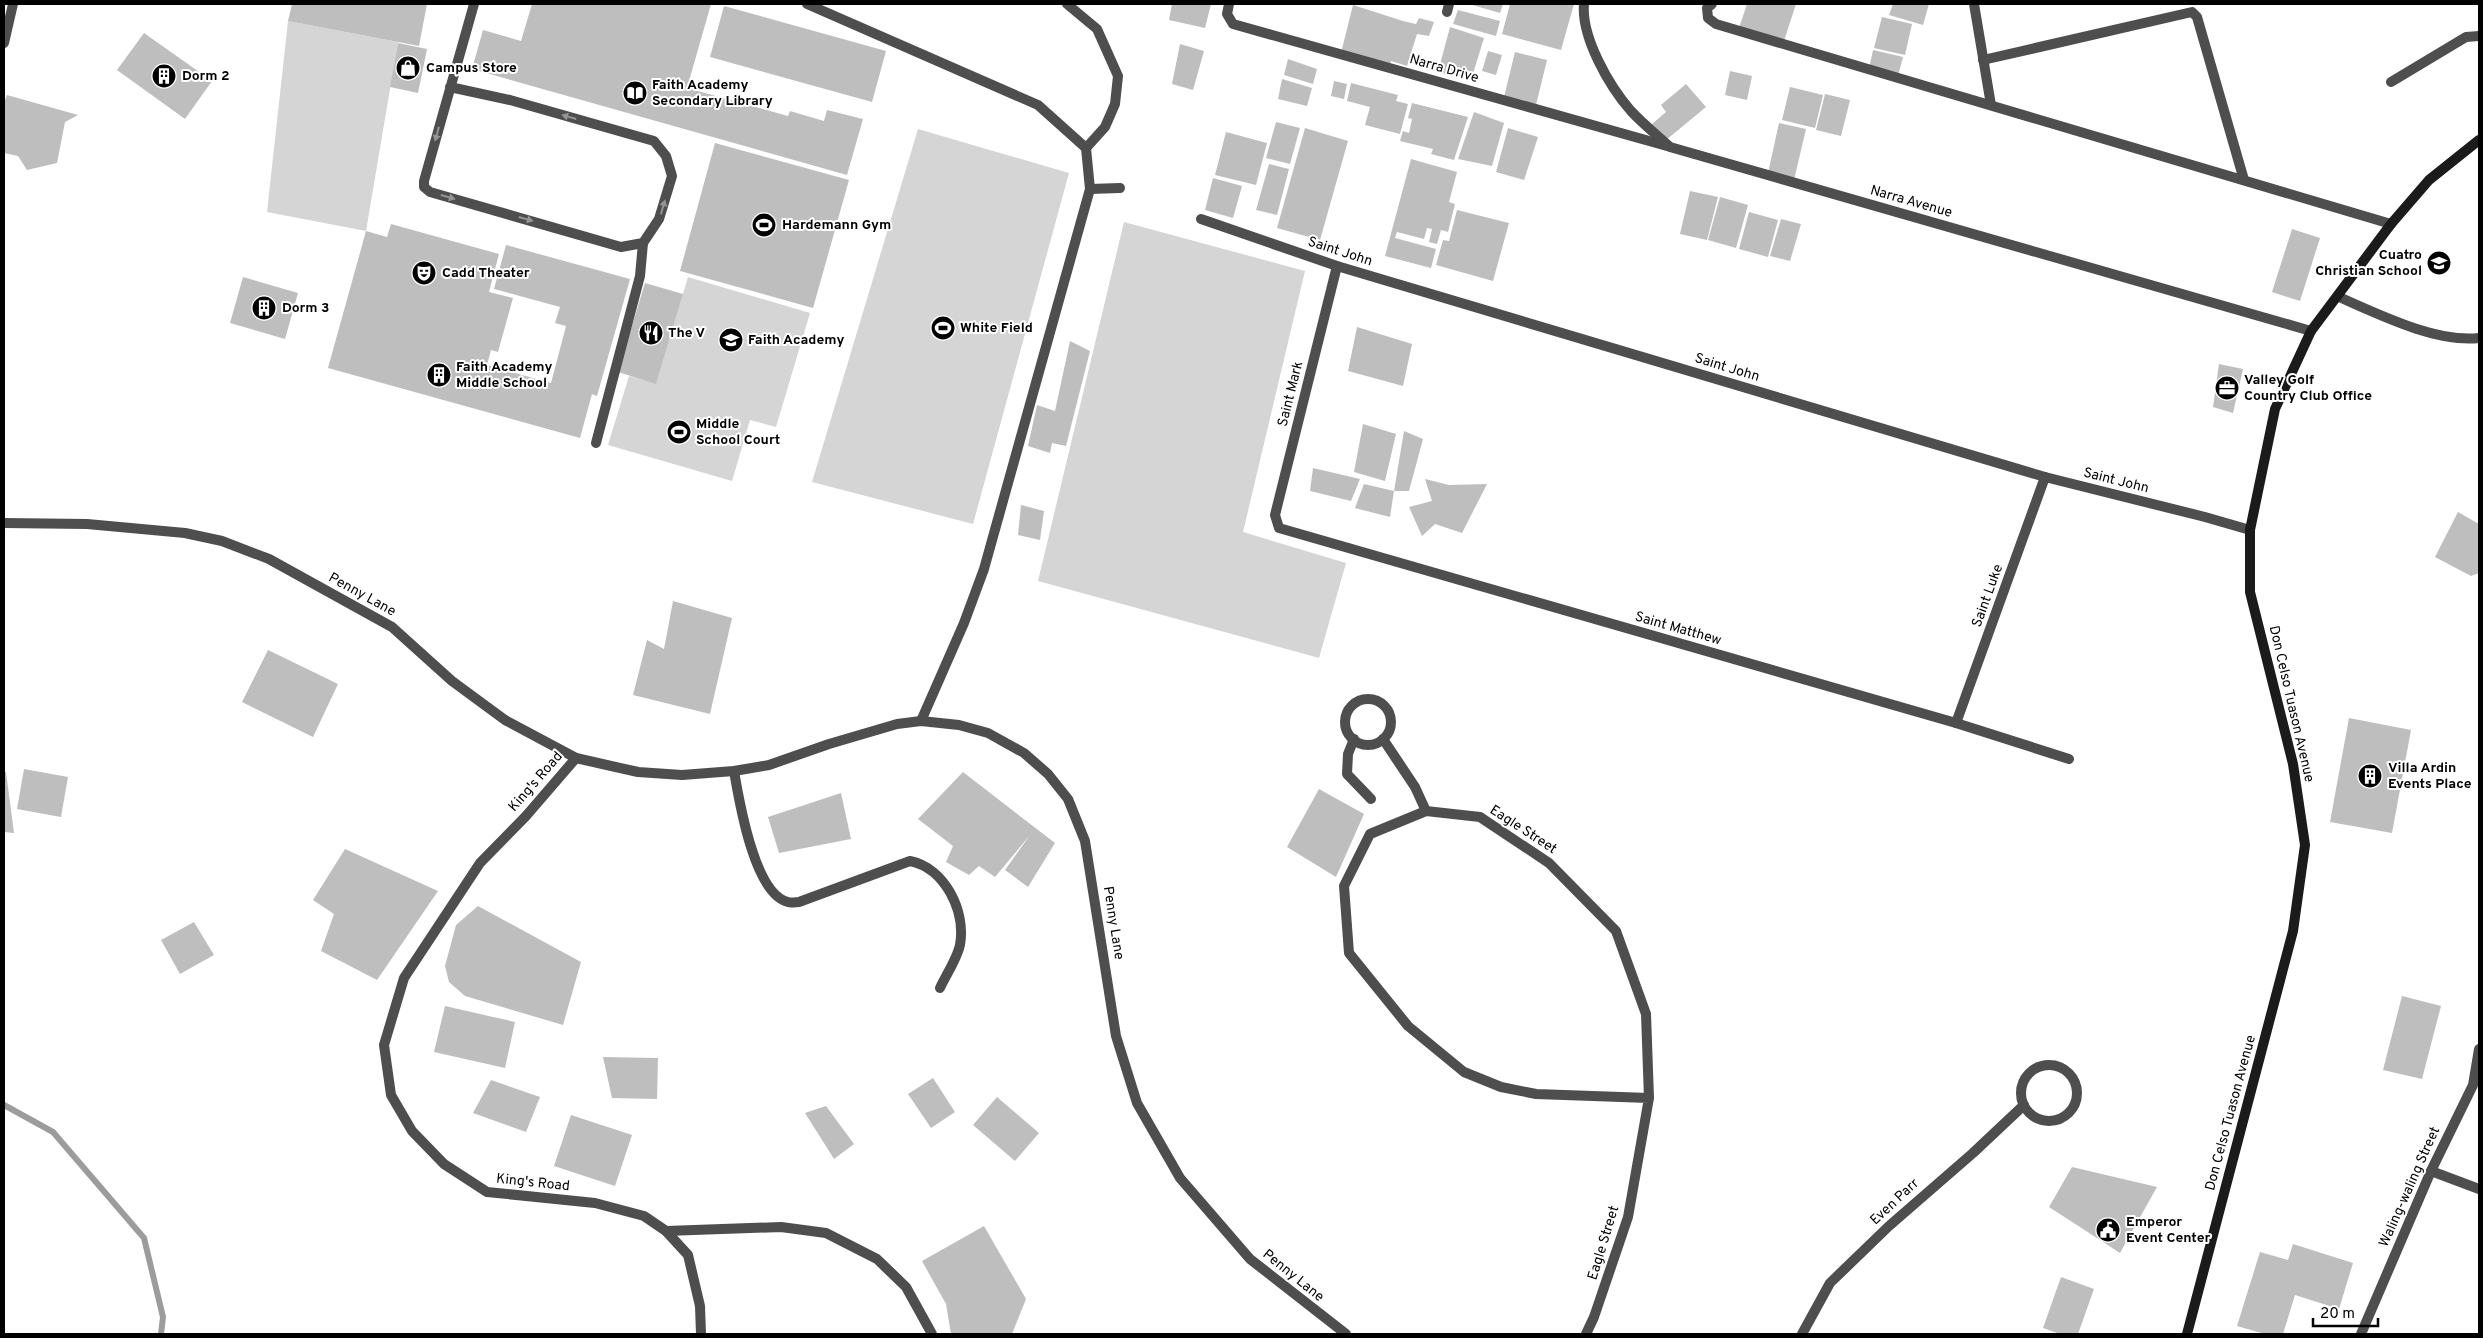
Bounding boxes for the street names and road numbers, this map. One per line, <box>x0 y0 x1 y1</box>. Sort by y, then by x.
street label: Narra Drive <box>1407 51 1481 87</box>
street label: Narra Avenue <box>1868 182 1954 222</box>
street label: Saint John <box>1306 234 1374 270</box>
street label: Saint John <box>1692 350 1762 386</box>
street label: Saint Mark <box>1275 360 1307 428</box>
street label: Saint John <box>2081 465 2151 497</box>
street label: Saint Luke <box>1969 562 2007 630</box>
street label: Penny Lane <box>325 570 399 620</box>
street label: Saint Matthew <box>1633 609 1723 649</box>
street label: Don Celso Tuason Avenue <box>2265 624 2317 784</box>
street label: King's Road <box>505 748 567 816</box>
street label: Eagle Street <box>1486 802 1560 858</box>
street label: Penny Lane <box>1099 885 1127 961</box>
street label: Don Celso Tuason Avenue <box>2202 1033 2260 1193</box>
street label: Waling-waling Street <box>2376 1124 2444 1250</box>
street label: King's Road <box>495 1171 571 1195</box>
street label: Even Parr <box>1867 1175 1923 1229</box>
street label: Eagle Street <box>1585 1204 1623 1282</box>
street label: Penny Lane <box>1259 1246 1327 1306</box>

